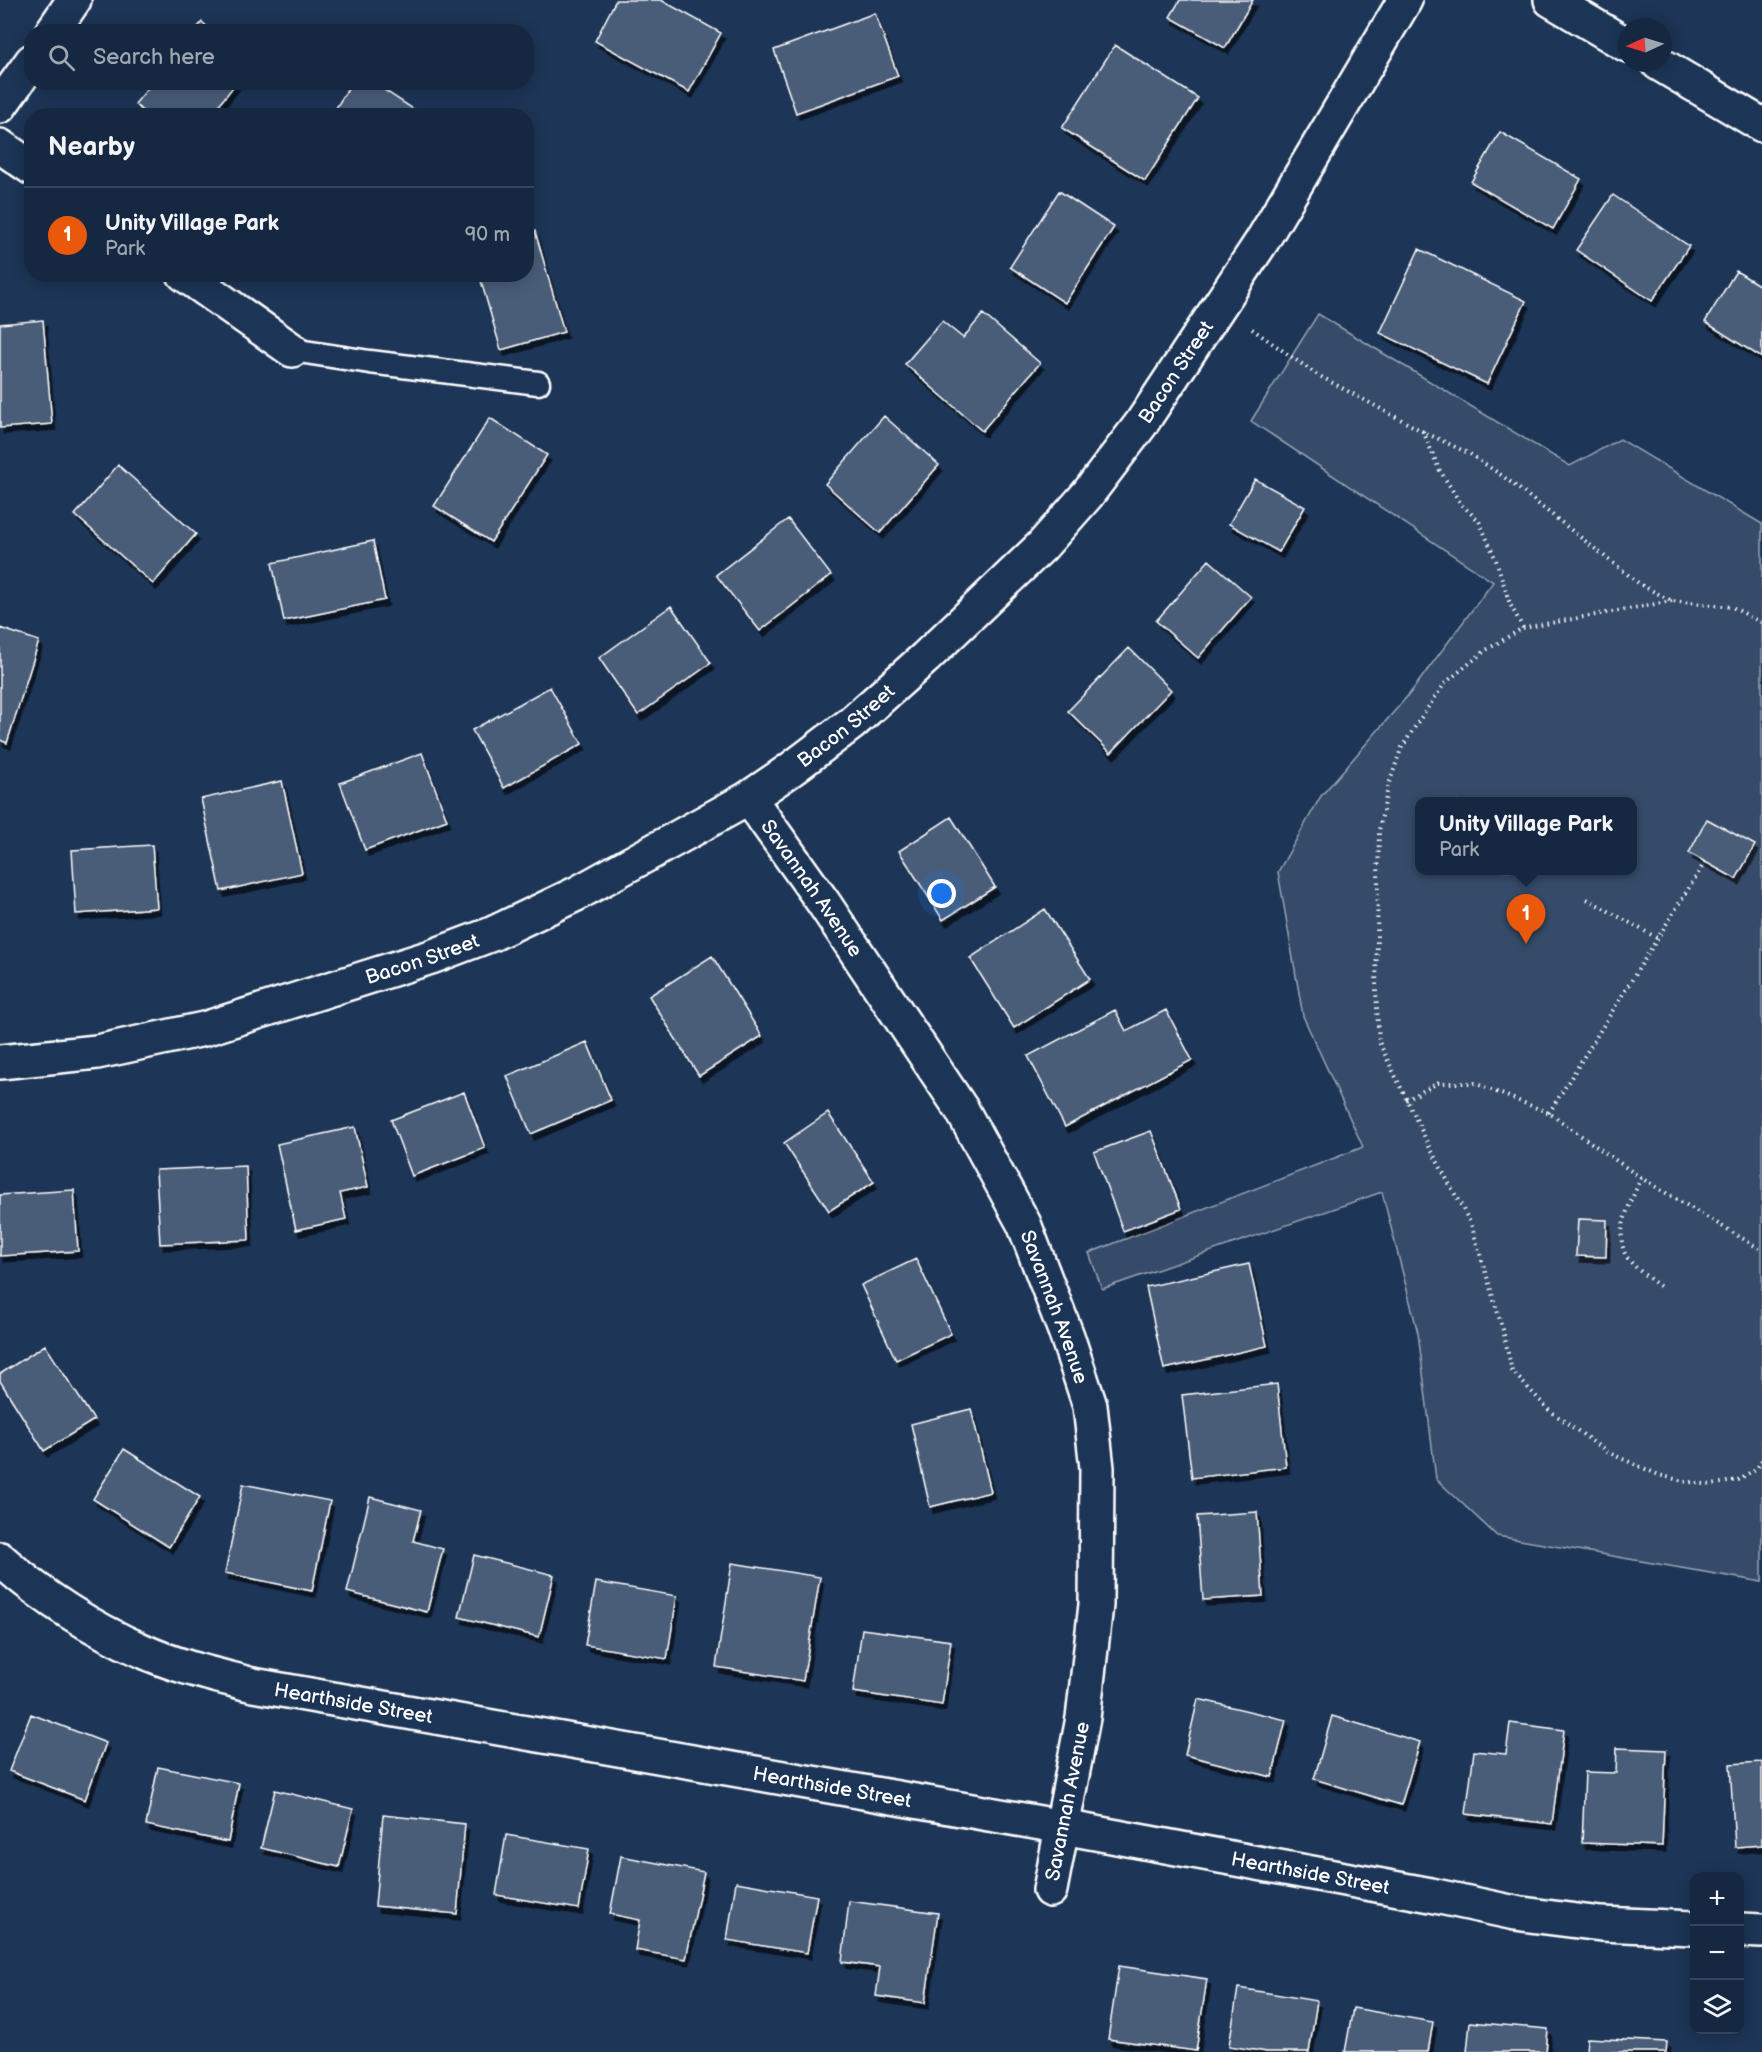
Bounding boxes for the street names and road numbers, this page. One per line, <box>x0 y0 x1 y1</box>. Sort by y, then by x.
street label: Bacon Street <box>1134 317 1219 428</box>
street label: Bacon Street <box>793 680 900 773</box>
street label: Savannah Avenue <box>755 815 867 962</box>
street label: Bacon Street <box>363 929 482 990</box>
street label: Savannah Avenue <box>1015 1227 1093 1387</box>
street label: Hearthside Street <box>272 1678 434 1729</box>
street label: Savannah Avenue <box>1041 1719 1095 1883</box>
street label: Hearthside Street <box>751 1762 913 1813</box>
street label: Hearthside Street <box>1229 1847 1391 1900</box>

